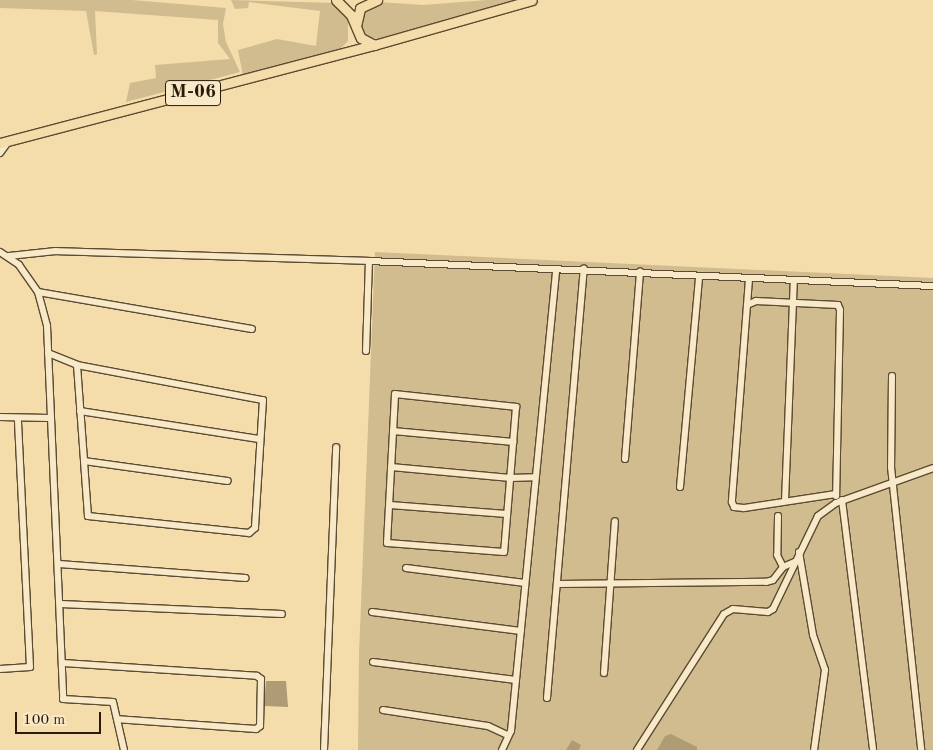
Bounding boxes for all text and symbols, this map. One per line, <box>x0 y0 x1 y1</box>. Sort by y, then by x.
road number: М-06 <box>164 76 222 110</box>
scale bar <box>18 702 104 734</box>
text: 100 m <box>23 713 65 728</box>

